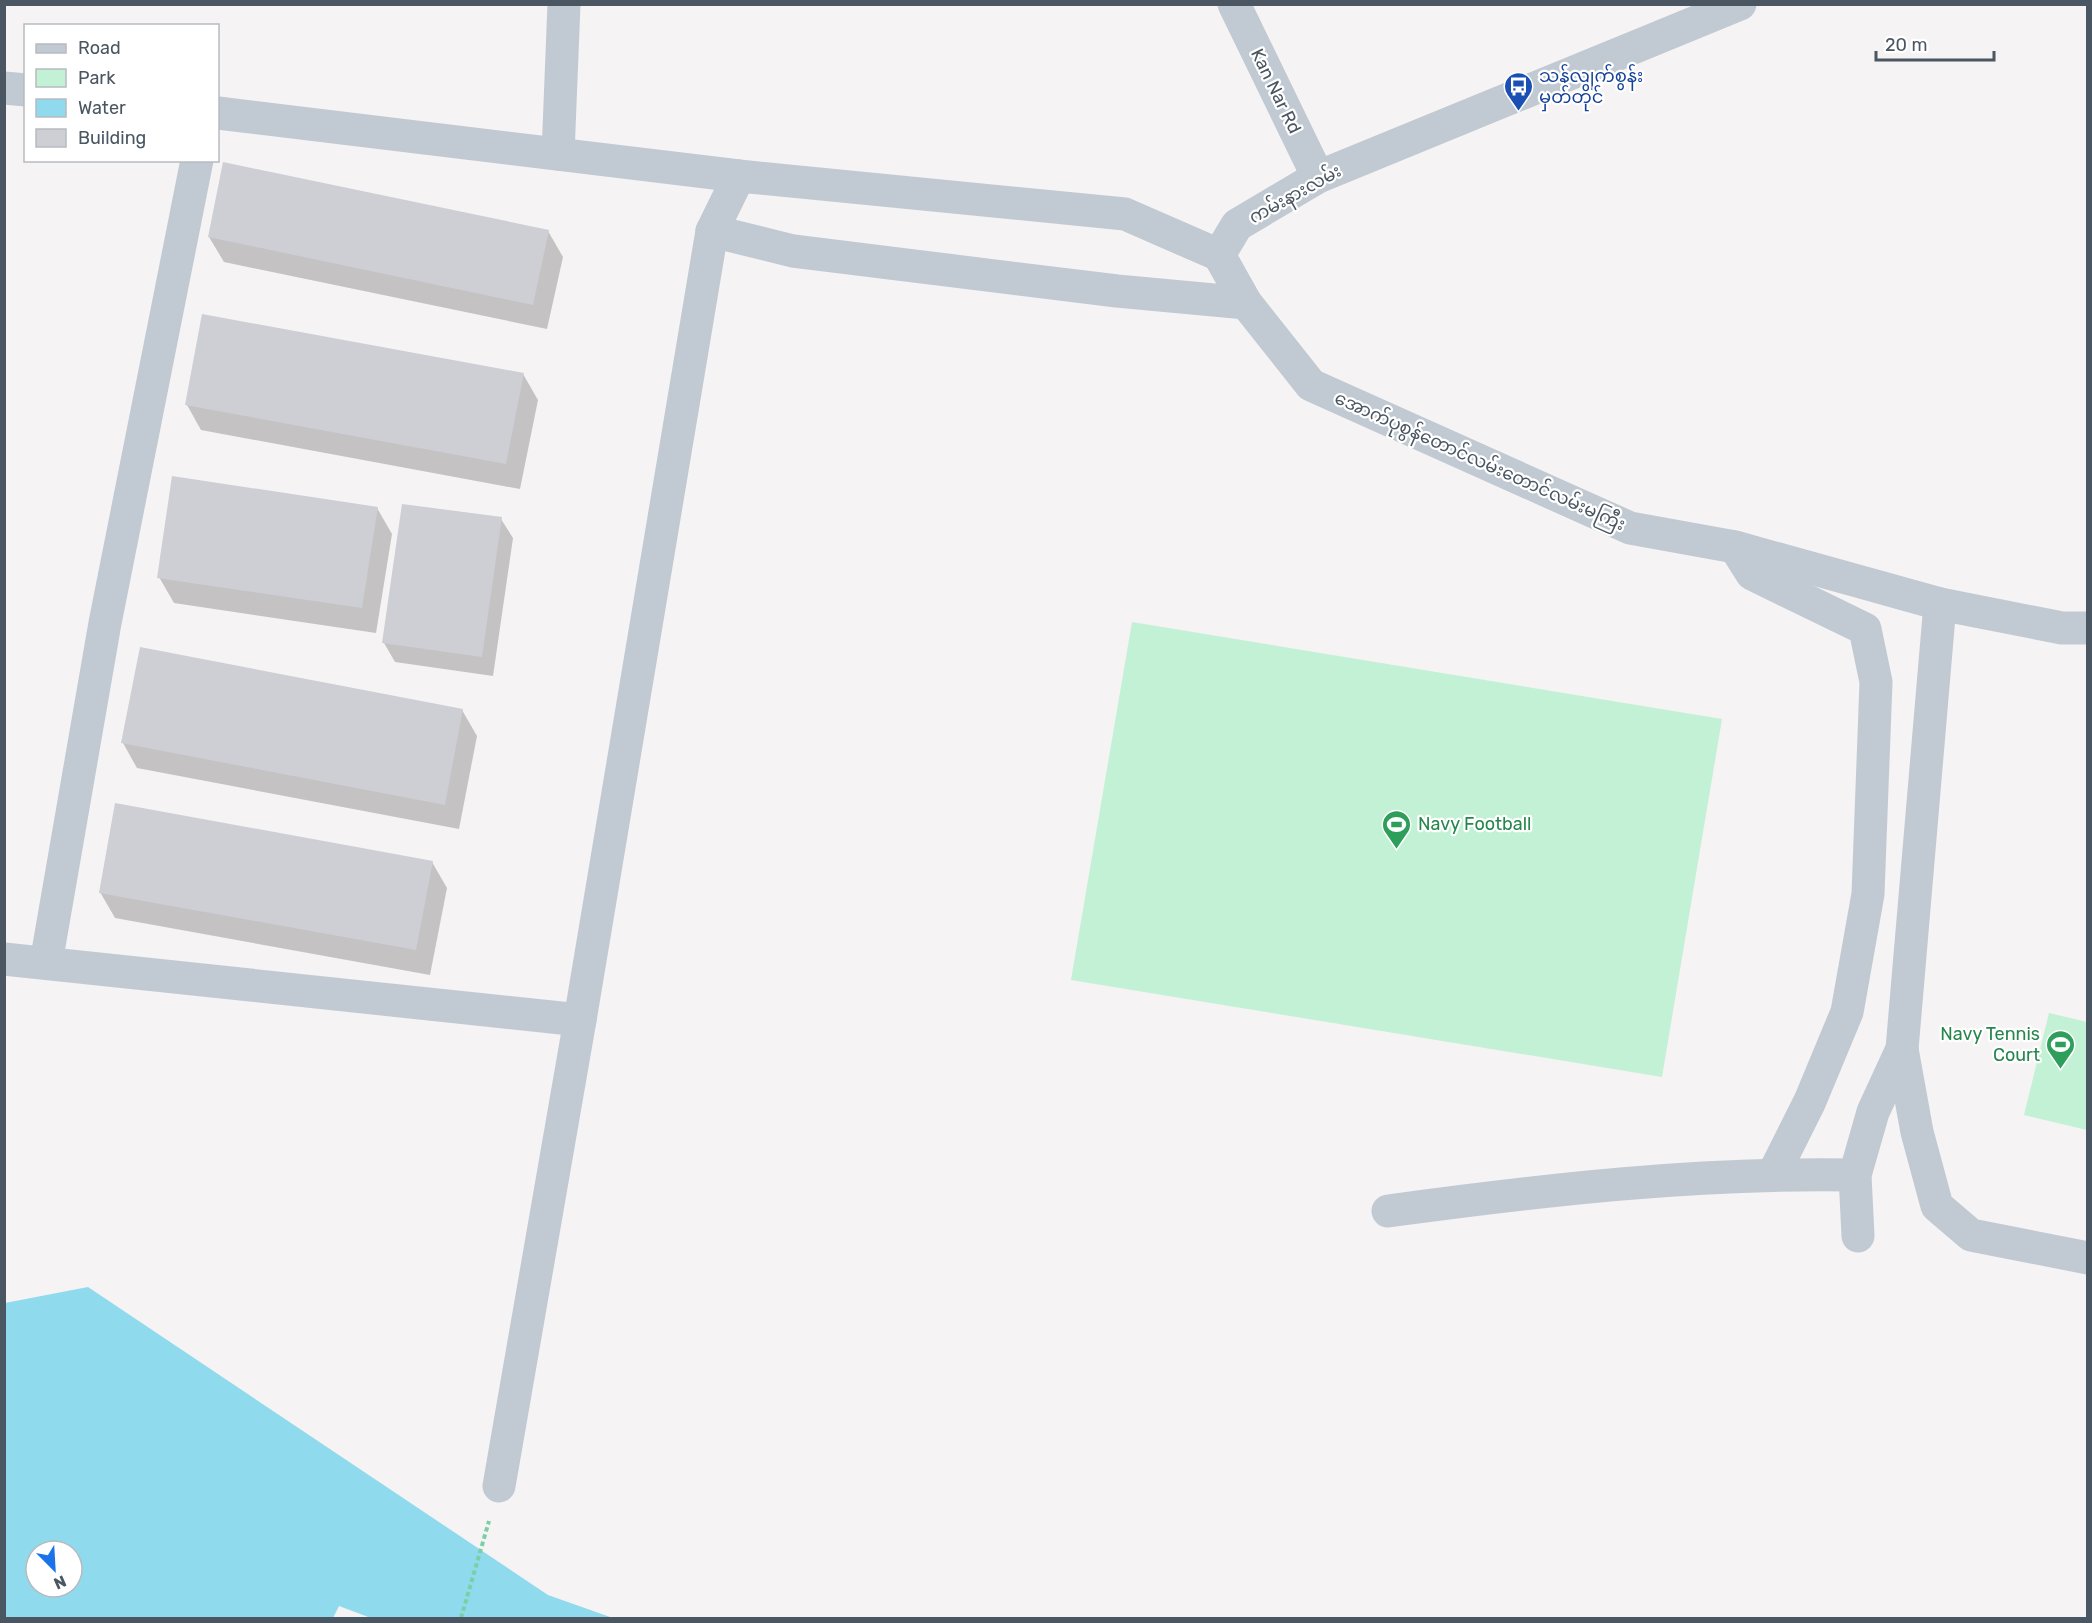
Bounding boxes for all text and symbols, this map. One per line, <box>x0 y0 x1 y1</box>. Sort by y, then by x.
legend <box>24 24 219 162</box>
scale bar <box>1876 24 1994 62</box>
text: 20 m <box>1885 34 1927 56</box>
text: Road <box>78 37 121 59</box>
street label: Kan Nar Rd <box>1246 45 1306 137</box>
place label: သန်လျက်စွန်း မှတ်တိုင် <box>1539 63 1643 112</box>
text: Park <box>78 67 116 89</box>
bus stop icon: သန်လျက်စွန်း မှတ်တိုင် <box>1502 70 1534 112</box>
text: Water <box>78 97 126 119</box>
text: Building <box>78 127 146 149</box>
street label: ကမ်းနားလမ်း <box>1244 158 1347 232</box>
street label: အောက်ပုစွန်တောင်လမ်းတောင်လမ်းမကြီး <box>1330 384 1630 539</box>
sports icon: Navy Football <box>1381 808 1413 850</box>
place label: Navy Football <box>1418 813 1531 835</box>
place label: Navy Tennis Court <box>1940 1023 2040 1066</box>
sports icon: Navy Tennis Court <box>2045 1028 2077 1070</box>
north arrow <box>24 1539 84 1599</box>
text: N <box>51 1571 69 1593</box>

